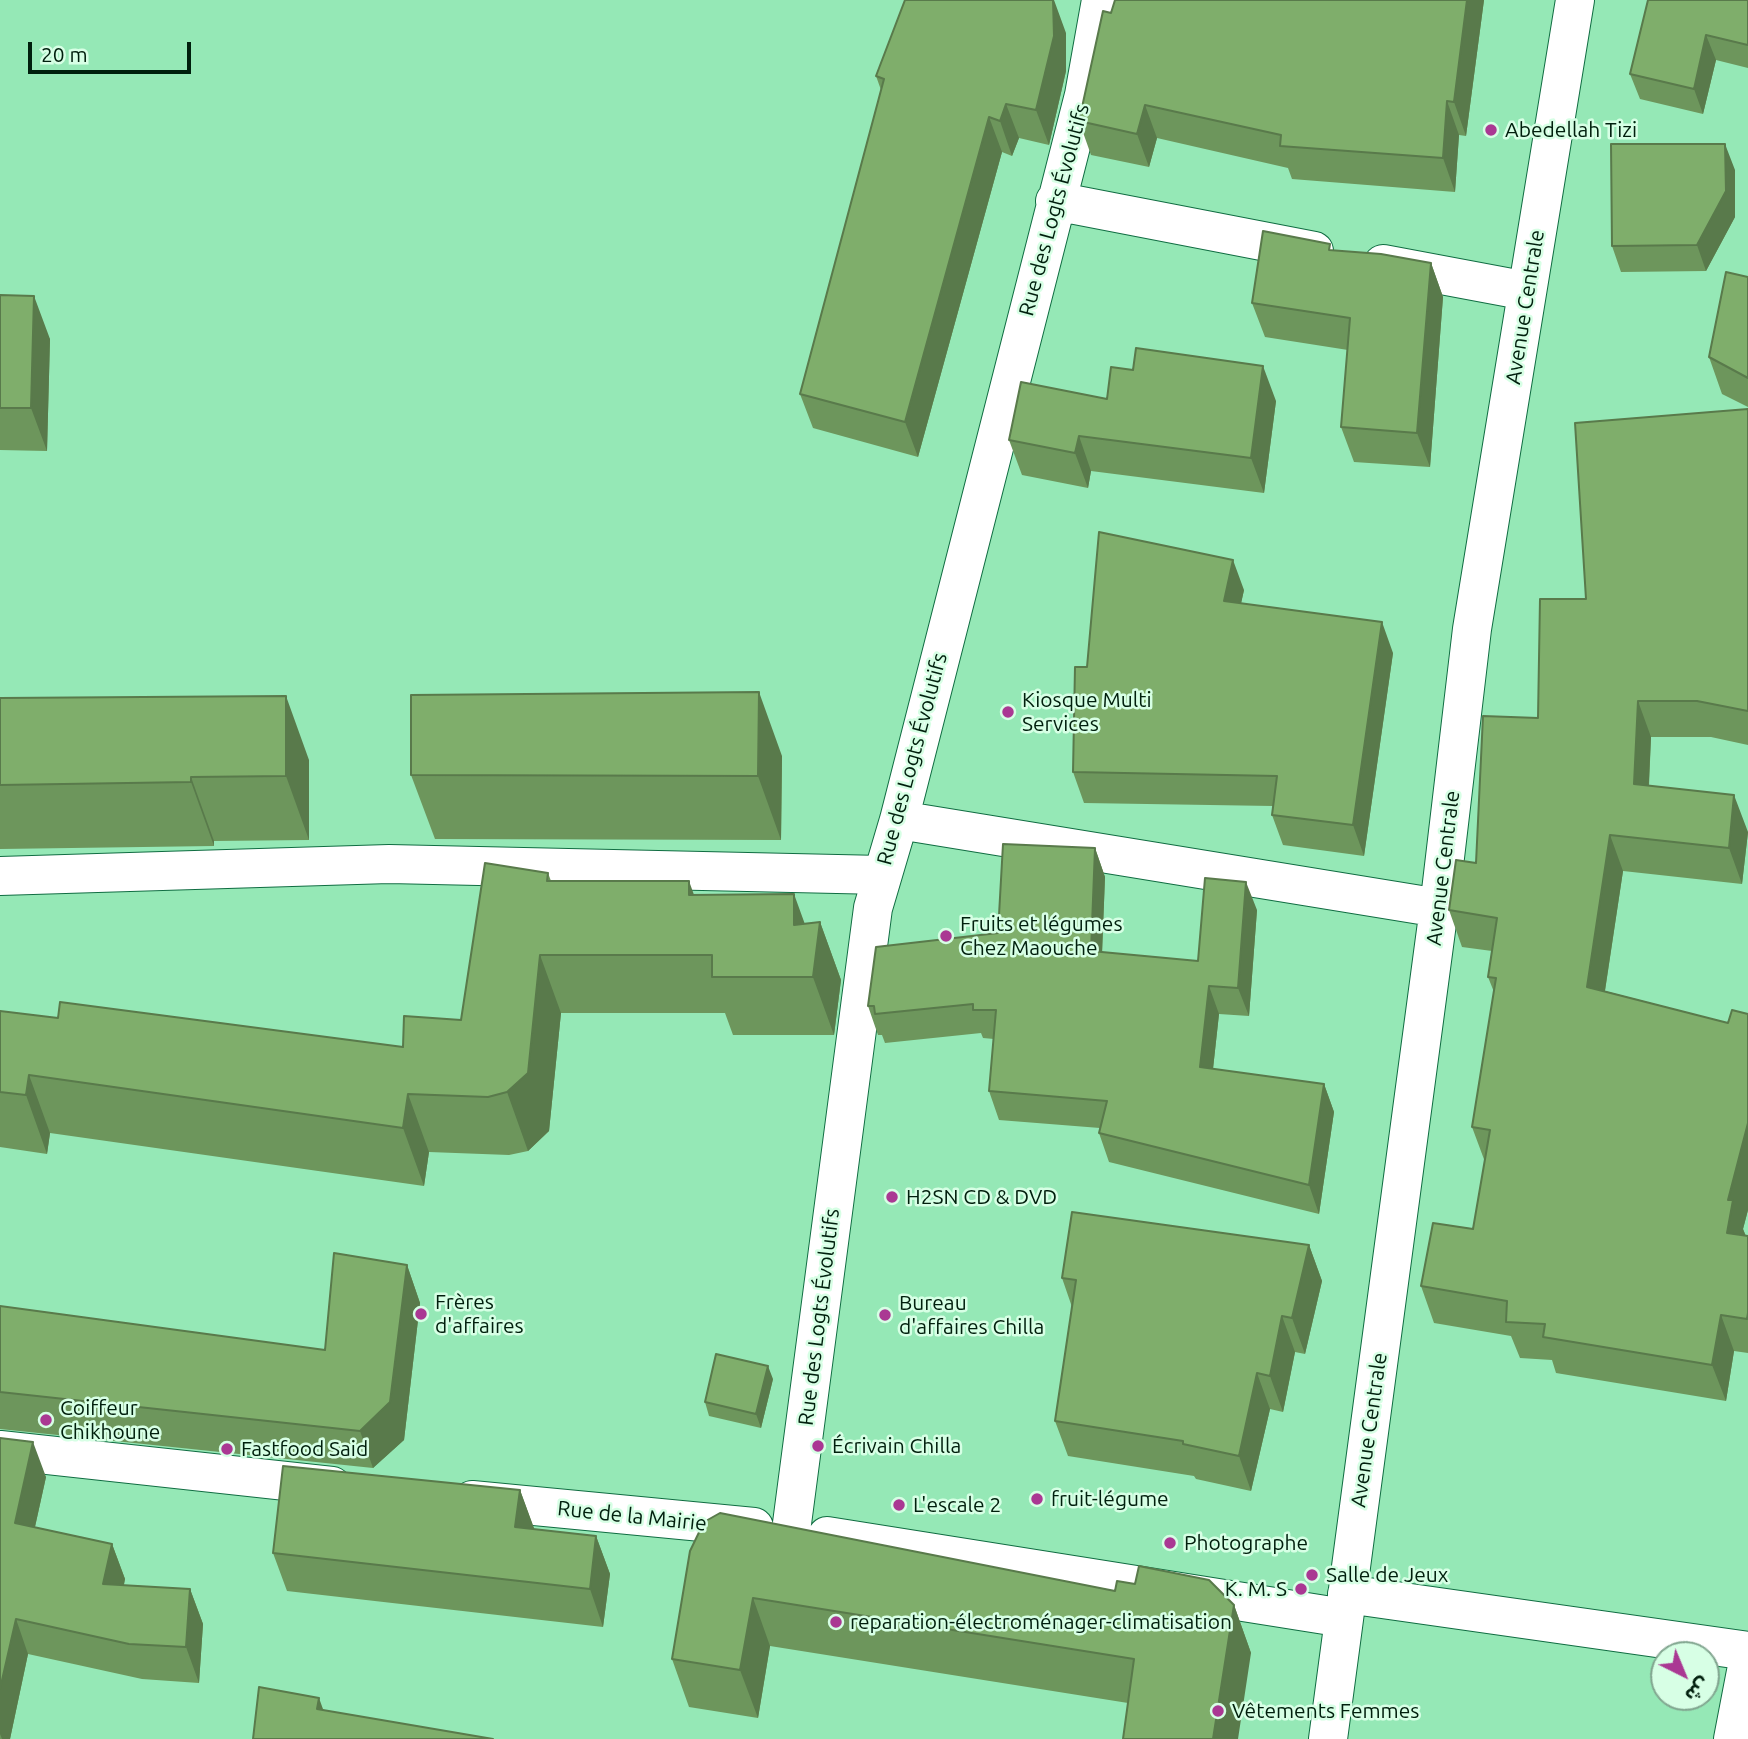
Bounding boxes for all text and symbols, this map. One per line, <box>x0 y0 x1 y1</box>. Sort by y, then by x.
scale bar <box>32 28 194 72</box>
text: 20 m <box>41 42 88 66</box>
street label: Rue des Logts Évolutifs <box>1014 101 1094 319</box>
place label: Abedellah Tizi <box>1505 117 1637 143</box>
marker: Abedellah Tizi <box>1483 122 1499 138</box>
street label: Avenue Centrale <box>1500 228 1550 386</box>
street label: Rue des Logts Évolutifs <box>872 650 952 868</box>
place label: Kiosque Multi Services <box>1022 687 1151 737</box>
marker: Kiosque Multi Services <box>1000 704 1016 720</box>
street label: Avenue Centrale <box>1421 789 1465 947</box>
place label: Fruits et légumes Chez Maouche <box>960 911 1123 961</box>
marker: Fruits et légumes Chez Maouche <box>938 928 954 944</box>
place label: H2SN CD & DVD <box>906 1184 1057 1210</box>
marker: H2SN CD & DVD <box>884 1189 900 1205</box>
street label: Rue des Logts Évolutifs <box>793 1207 845 1427</box>
place label: Frères d'affaires <box>435 1289 524 1339</box>
place label: Bureau d'affaires Chilla <box>899 1290 1044 1340</box>
marker: Frères d'affaires <box>413 1306 429 1322</box>
marker: Bureau d'affaires Chilla <box>877 1307 893 1323</box>
street label: Avenue Centrale <box>1346 1351 1392 1509</box>
place label: Coiffeur Chikhoune <box>60 1395 160 1445</box>
marker: Coiffeur Chikhoune <box>38 1412 54 1428</box>
place label: Écrivain Chilla <box>832 1433 961 1459</box>
place label: Fastfood Said <box>241 1436 368 1462</box>
marker: Écrivain Chilla <box>810 1438 826 1454</box>
marker: Fastfood Said <box>219 1441 235 1457</box>
place label: fruit-légume <box>1051 1486 1169 1512</box>
marker: fruit-légume <box>1029 1491 1045 1507</box>
place label: L'escale 2 <box>913 1492 1001 1518</box>
street label: Rue de la Mairie <box>556 1496 708 1536</box>
marker: L'escale 2 <box>891 1497 907 1513</box>
place label: Photographe <box>1184 1530 1308 1556</box>
marker: Photographe <box>1162 1535 1178 1551</box>
place label: Salle de Jeux <box>1326 1562 1448 1588</box>
marker: Salle de Jeux <box>1304 1567 1320 1583</box>
place label: K. M. S <box>1225 1576 1287 1602</box>
marker: K. M. S <box>1293 1581 1309 1597</box>
place label: reparation-électroménager-climatisation <box>850 1609 1232 1635</box>
marker: reparation-électroménager-climatisation <box>828 1614 844 1630</box>
north arrow <box>1650 1641 1720 1711</box>
text: ش <box>1681 1673 1715 1707</box>
place label: Vêtements Femmes <box>1232 1698 1419 1724</box>
marker: Vêtements Femmes <box>1210 1703 1226 1719</box>

